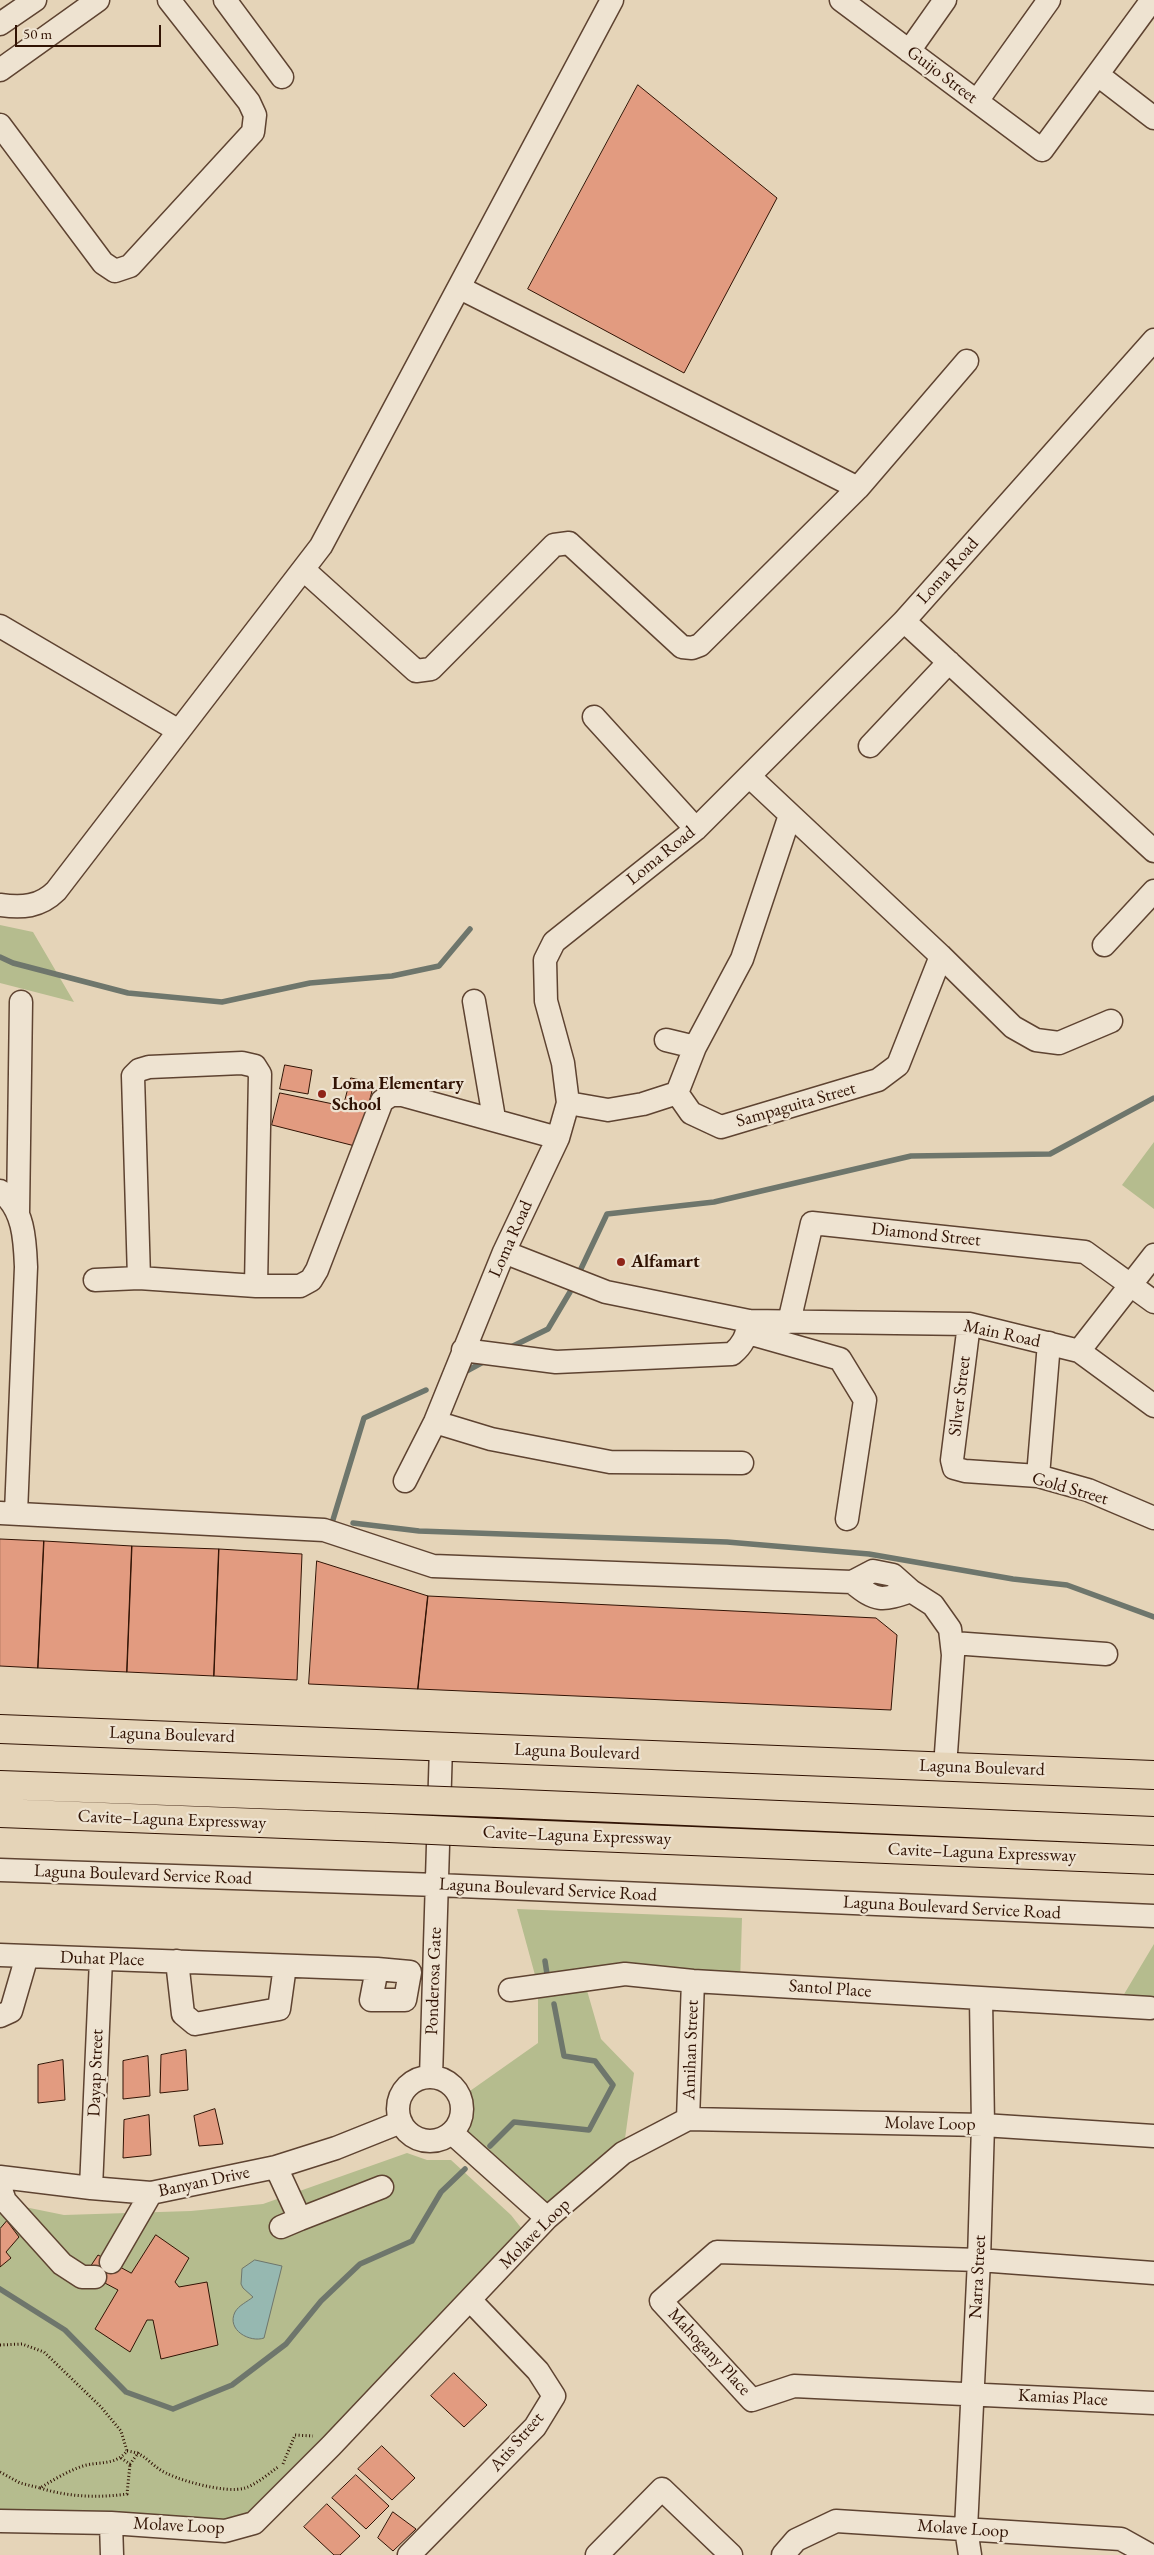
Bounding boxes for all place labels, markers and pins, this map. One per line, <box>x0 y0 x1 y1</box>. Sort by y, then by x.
place label: Loma Elementary School <box>332 1073 464 1116</box>
marker: Loma Elementary School <box>316 1088 328 1100</box>
place label: Alfamart <box>631 1251 700 1273</box>
marker: Alfamart <box>615 1256 627 1268</box>

